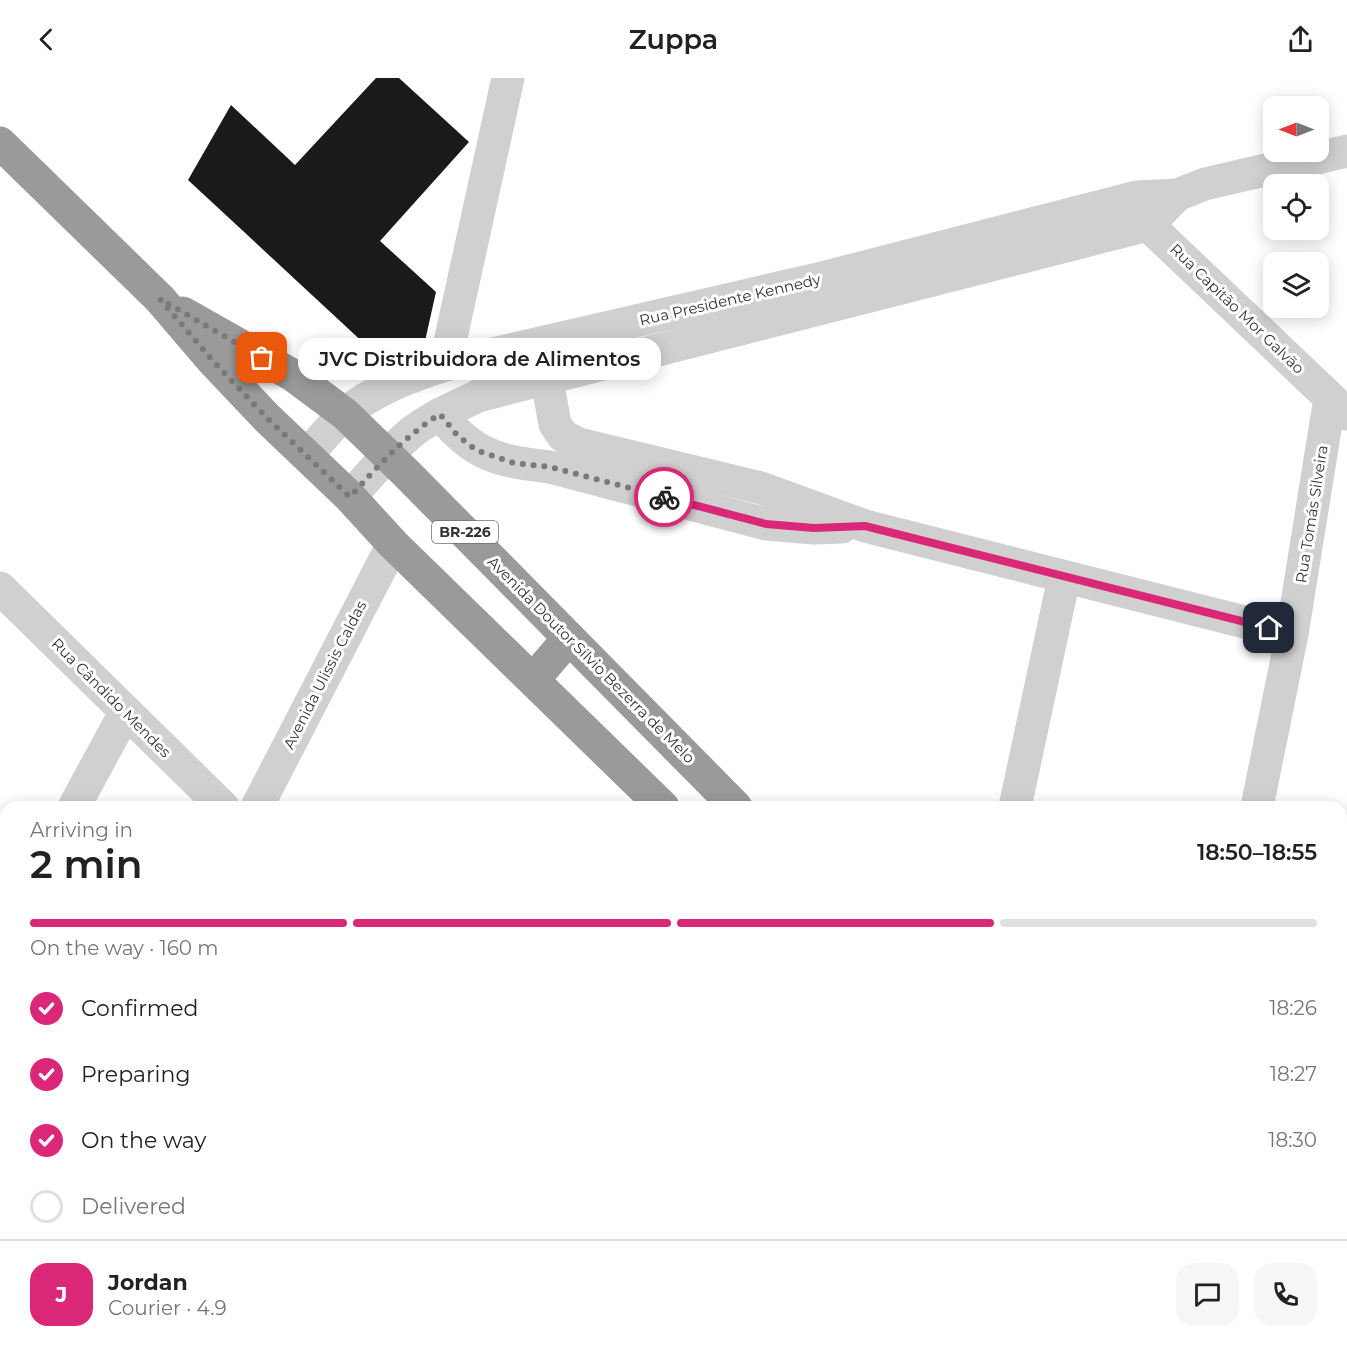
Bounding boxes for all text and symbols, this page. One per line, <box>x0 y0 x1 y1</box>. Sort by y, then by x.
icon: back <box>30 23 63 56</box>
text: Zuppa <box>629 23 718 56</box>
icon: share <box>1284 23 1317 56</box>
north arrow <box>1263 96 1329 162</box>
map controls <box>1263 96 1329 318</box>
button: locate <box>1263 174 1329 240</box>
street label: Rua Capitão Mor Galvão <box>1166 240 1308 378</box>
button: layers <box>1263 252 1329 318</box>
street label: Rua Presidente Kennedy <box>637 269 823 330</box>
pin <box>236 332 287 383</box>
callout: JVC Distribuidora de Alimentos <box>298 337 661 379</box>
icon: bag <box>245 341 278 374</box>
text: JVC Distribuidora de Alimentos <box>319 347 640 371</box>
street label: Rua Tomás Silveira <box>1291 444 1332 584</box>
courier <box>634 467 694 527</box>
icon: bike <box>648 481 681 514</box>
road number: BR-226 <box>432 521 498 543</box>
street label: Avenida Doutor Sílvio Bezerra de Melo <box>484 552 699 767</box>
street label: Avenida Ulissis Caldas <box>279 597 370 752</box>
pin <box>1243 602 1294 653</box>
icon: home <box>1252 611 1285 644</box>
street label: Rua Cândido Mendes <box>48 634 175 761</box>
text: Arriving in <box>30 818 133 842</box>
text: 18:50–18:55 <box>1197 839 1317 866</box>
text: 2 min <box>30 840 143 888</box>
text: On the way · 160 m <box>30 936 219 960</box>
icon: check <box>30 992 63 1025</box>
text: Confirmed <box>81 995 198 1022</box>
text: 18:26 <box>1269 996 1317 1020</box>
icon: check <box>30 1058 63 1091</box>
text: Preparing <box>81 1061 190 1088</box>
text: 18:27 <box>1270 1062 1317 1086</box>
icon: check <box>30 1124 63 1157</box>
text: On the way <box>81 1127 206 1154</box>
text: 18:30 <box>1268 1128 1317 1152</box>
text: Delivered <box>81 1193 186 1220</box>
button: chat <box>1176 1263 1239 1326</box>
button: phone <box>1254 1263 1317 1326</box>
text: Jordan <box>108 1269 188 1296</box>
text: J <box>56 1281 67 1308</box>
text: Courier · 4.9 <box>108 1296 227 1320</box>

